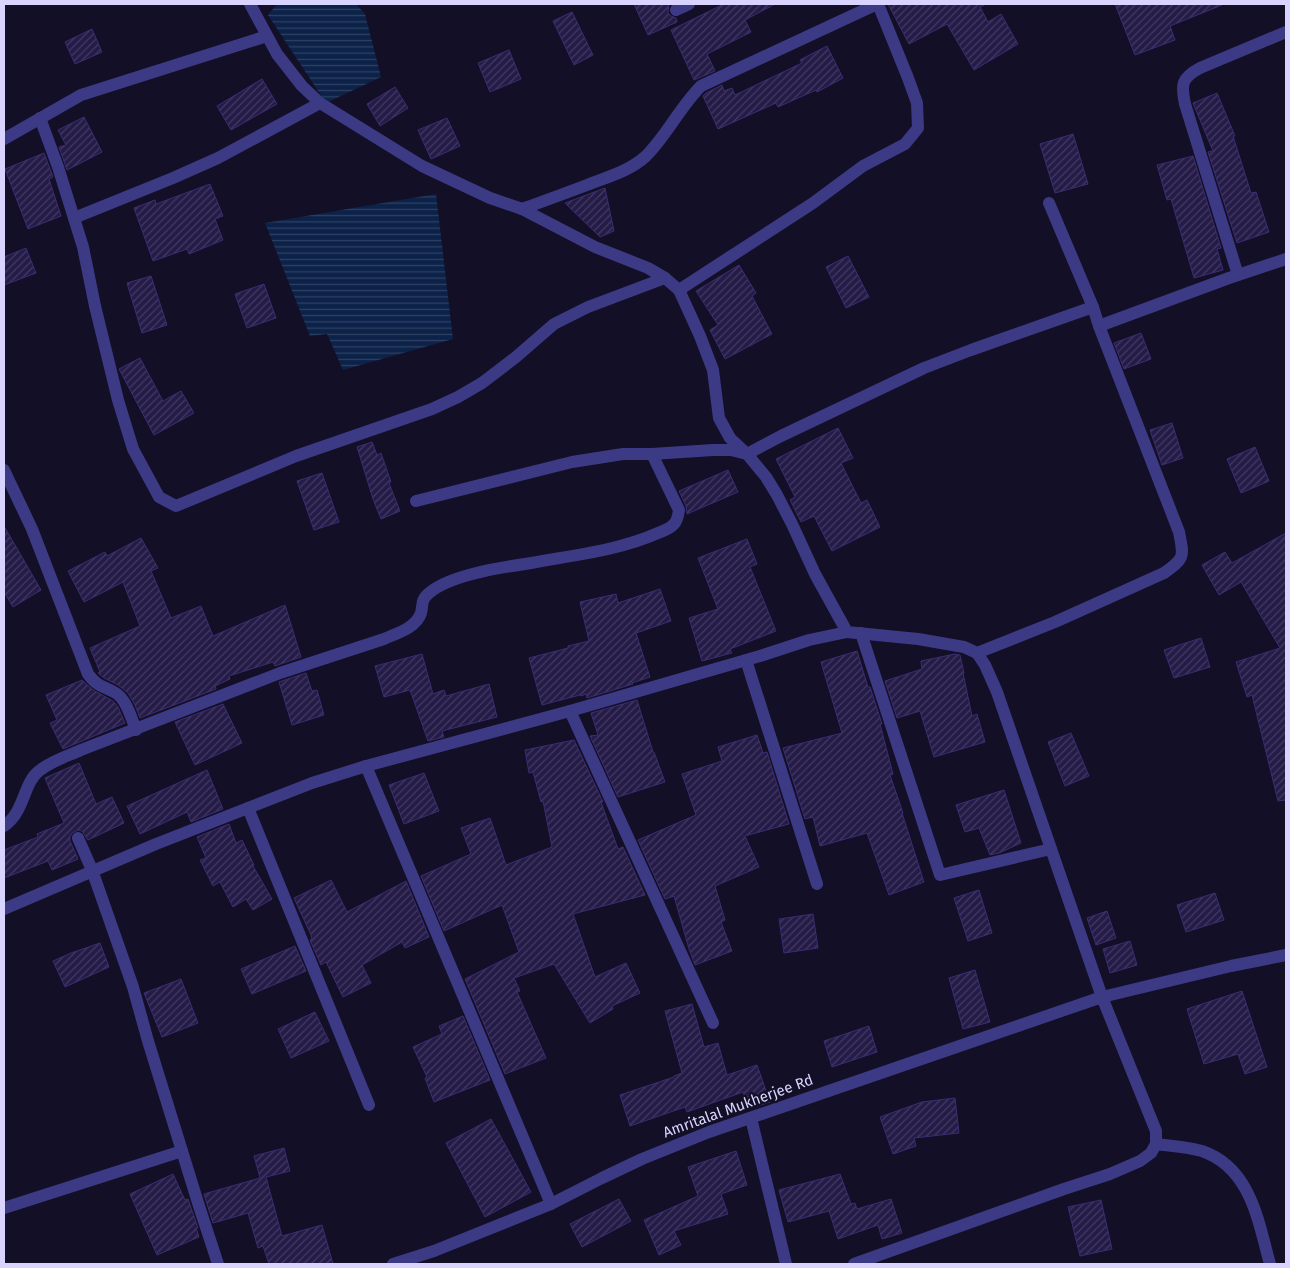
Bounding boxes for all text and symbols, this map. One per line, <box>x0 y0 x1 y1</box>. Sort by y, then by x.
street label: Amritalal Mukherjee Rd <box>660 1070 816 1142</box>

